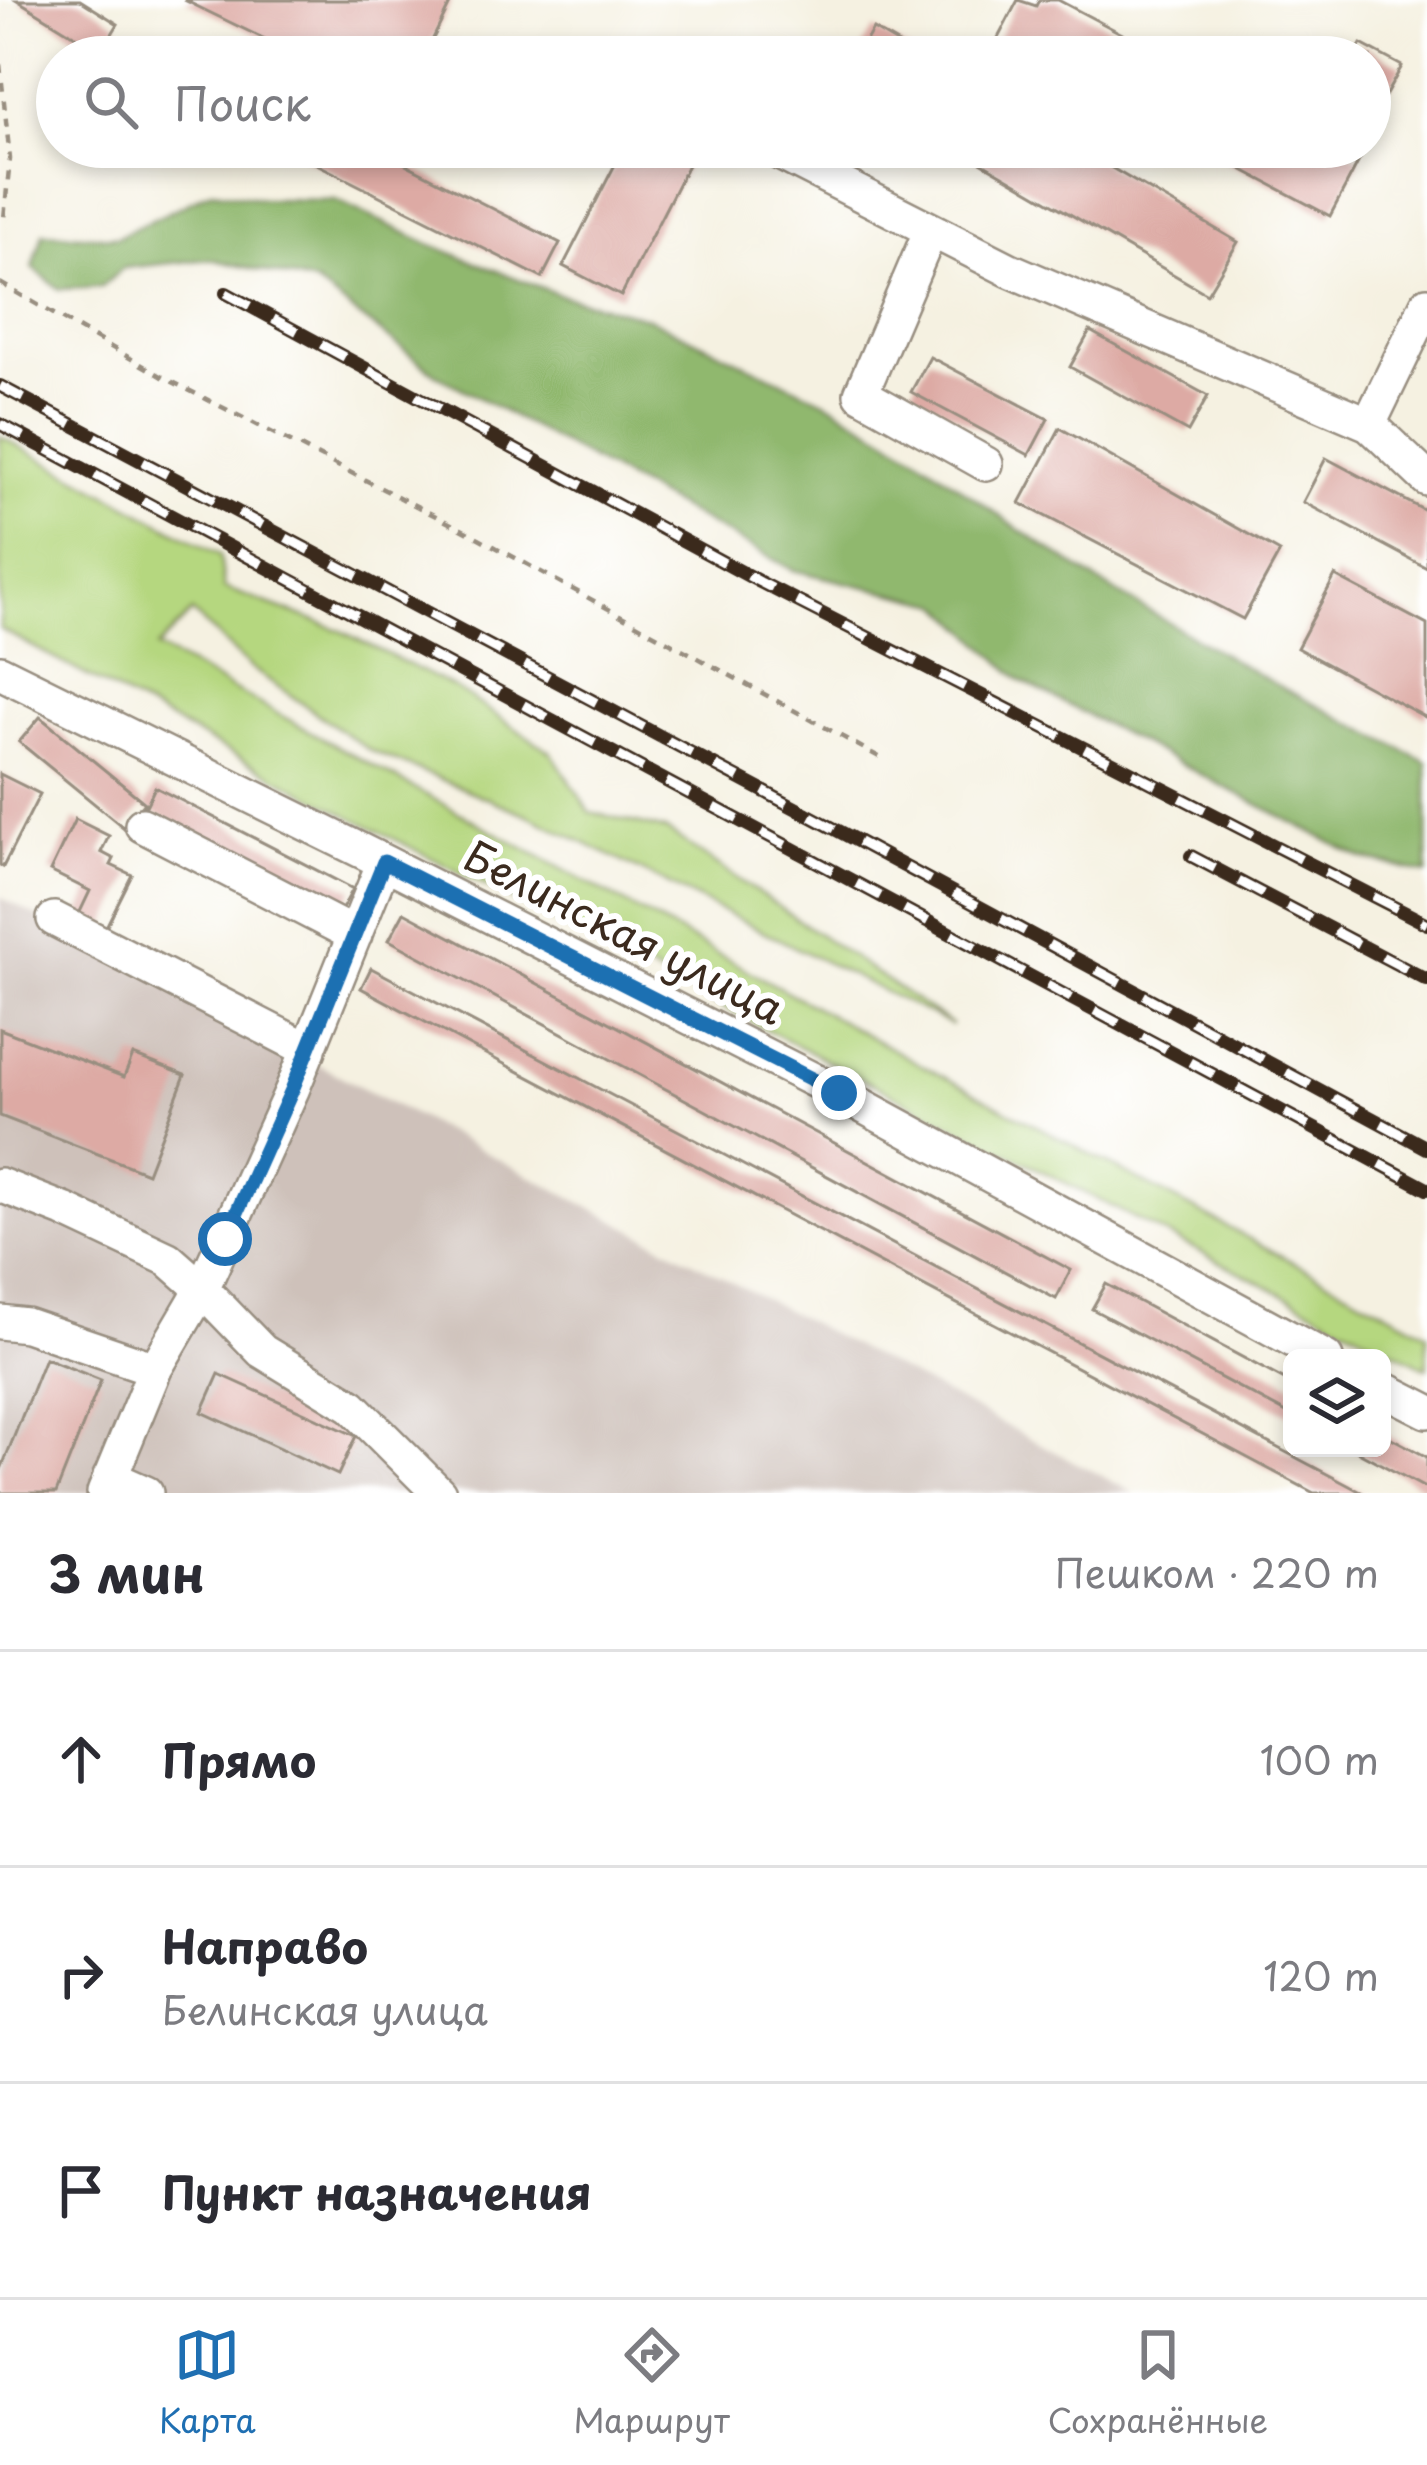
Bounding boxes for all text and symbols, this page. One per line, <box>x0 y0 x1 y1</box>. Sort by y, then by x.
search box <box>36 36 1391 168</box>
text: Поиск <box>174 68 311 136</box>
icon: search <box>78 69 144 135</box>
street label: Белинская улица <box>455 823 796 1039</box>
route end <box>812 1066 866 1120</box>
route start <box>198 1212 252 1266</box>
map controls <box>1283 1349 1391 1457</box>
button: layers <box>1283 1349 1391 1457</box>
text: 3 мин <box>48 1533 205 1610</box>
text: Пешком · 220 m <box>1055 1542 1379 1601</box>
text: Прямо <box>162 1725 316 1793</box>
icon: ahead <box>48 1726 114 1792</box>
text: 100 m <box>1260 1729 1379 1788</box>
text: Направо <box>162 1911 368 1979</box>
icon: right <box>48 1942 114 2008</box>
text: 120 m <box>1263 1945 1379 2004</box>
text: Белинская улица <box>162 1979 488 2038</box>
text: Пункт назначения <box>162 2157 592 2225</box>
icon: arrive <box>48 2158 114 2224</box>
tab: Карта <box>159 2322 256 2444</box>
tab: Маршрут <box>574 2322 730 2444</box>
tab: Сохранённые <box>1047 2322 1268 2444</box>

